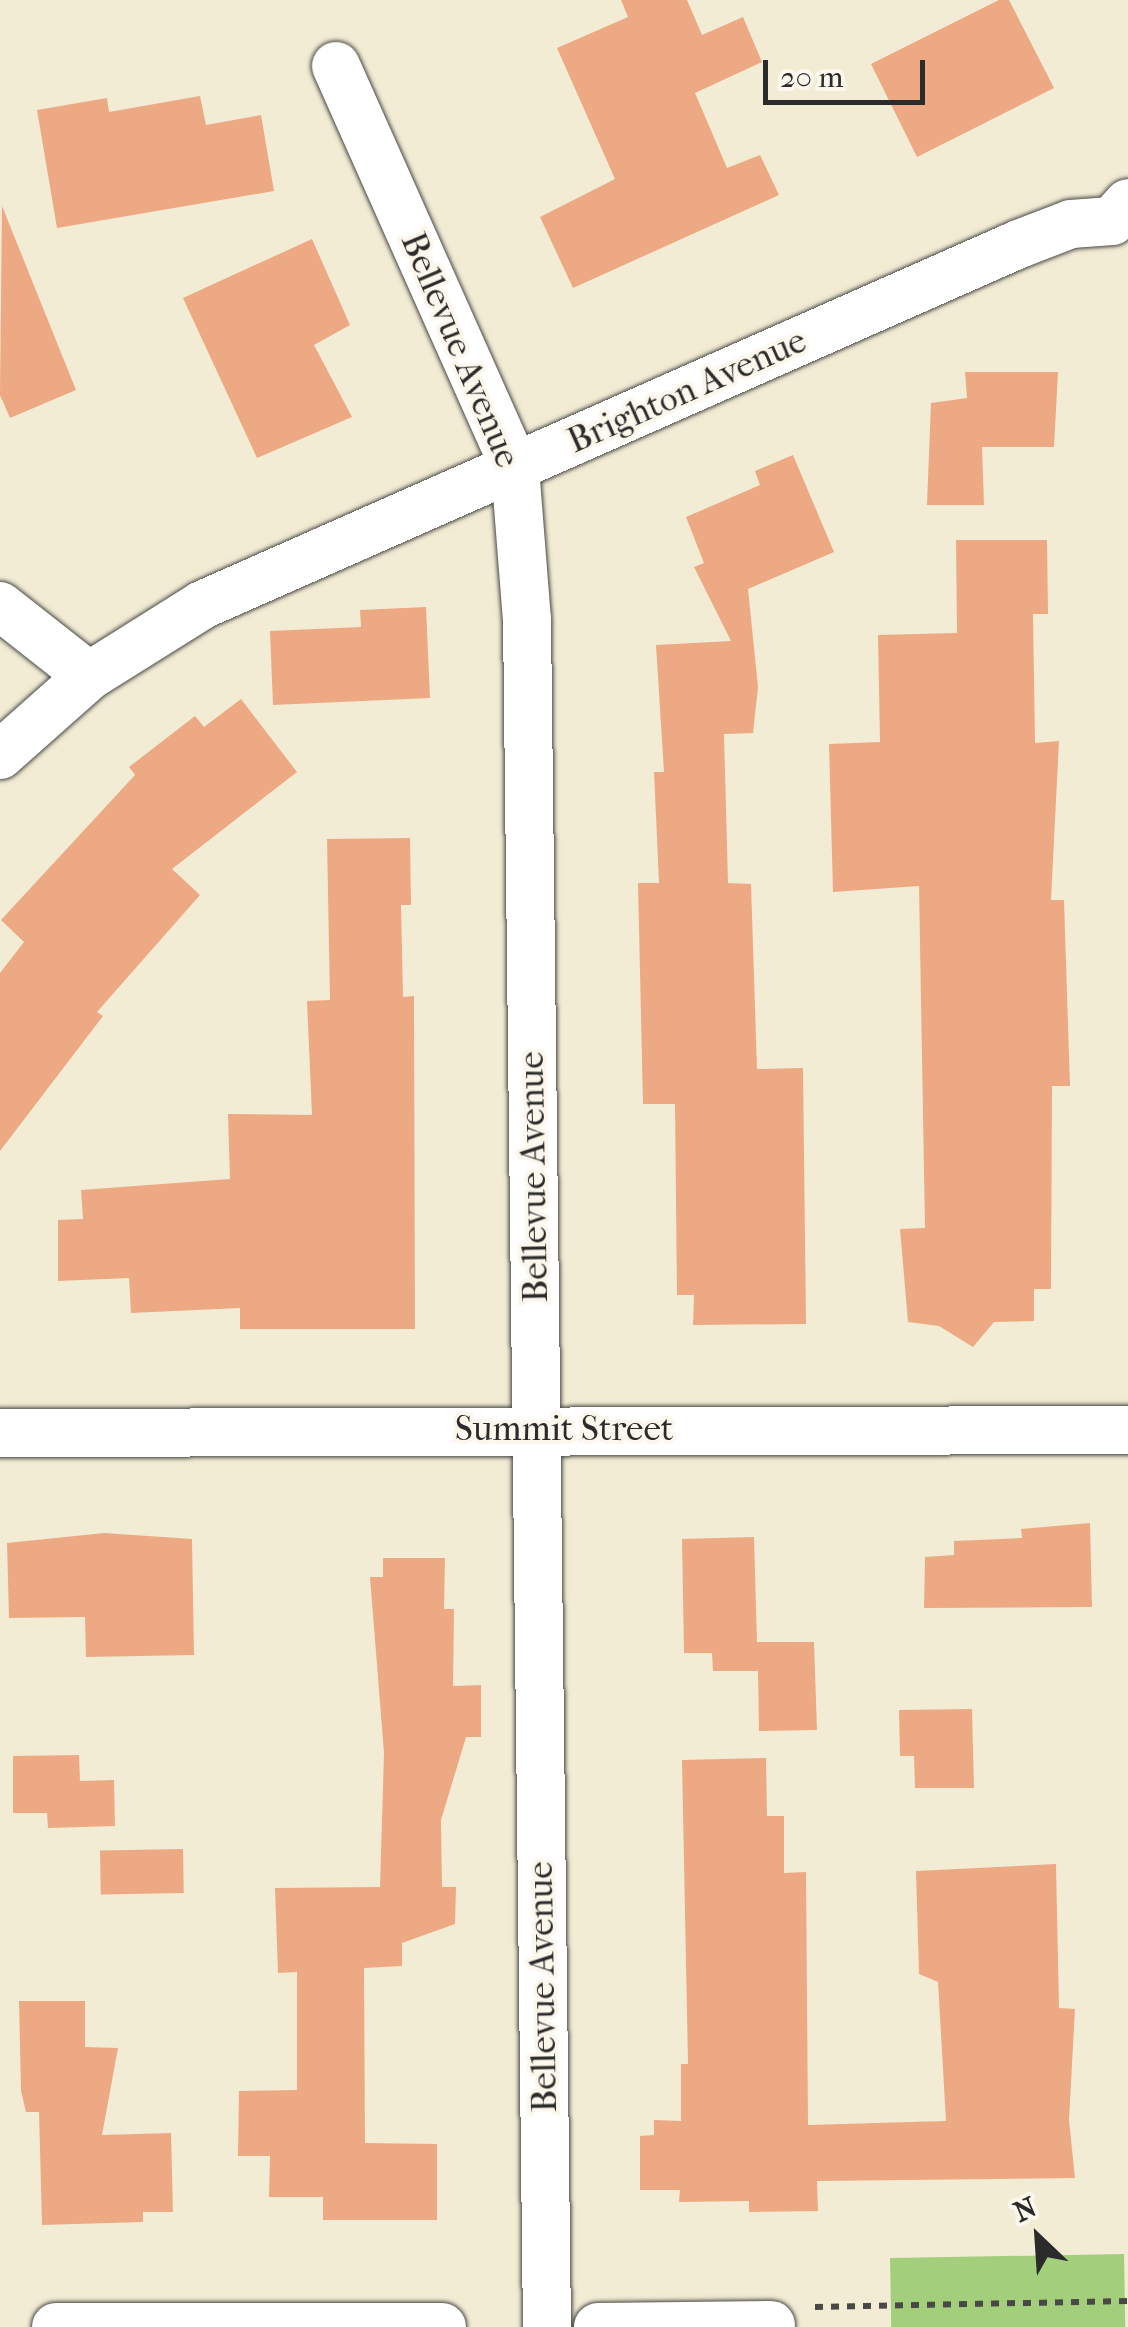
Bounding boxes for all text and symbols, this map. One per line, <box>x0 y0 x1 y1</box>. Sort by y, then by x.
scale bar <box>768 40 930 102</box>
text: 20 m <box>780 60 843 95</box>
street label: Bellevue Avenue <box>392 226 528 474</box>
street label: Brighton Avenue <box>561 320 813 462</box>
street label: Bellevue Avenue <box>511 1051 557 1303</box>
street label: Summit Street <box>455 1408 673 1450</box>
street label: Bellevue Avenue <box>520 1861 566 2113</box>
north arrow <box>988 2187 1088 2287</box>
text: N <box>1009 2190 1042 2229</box>

